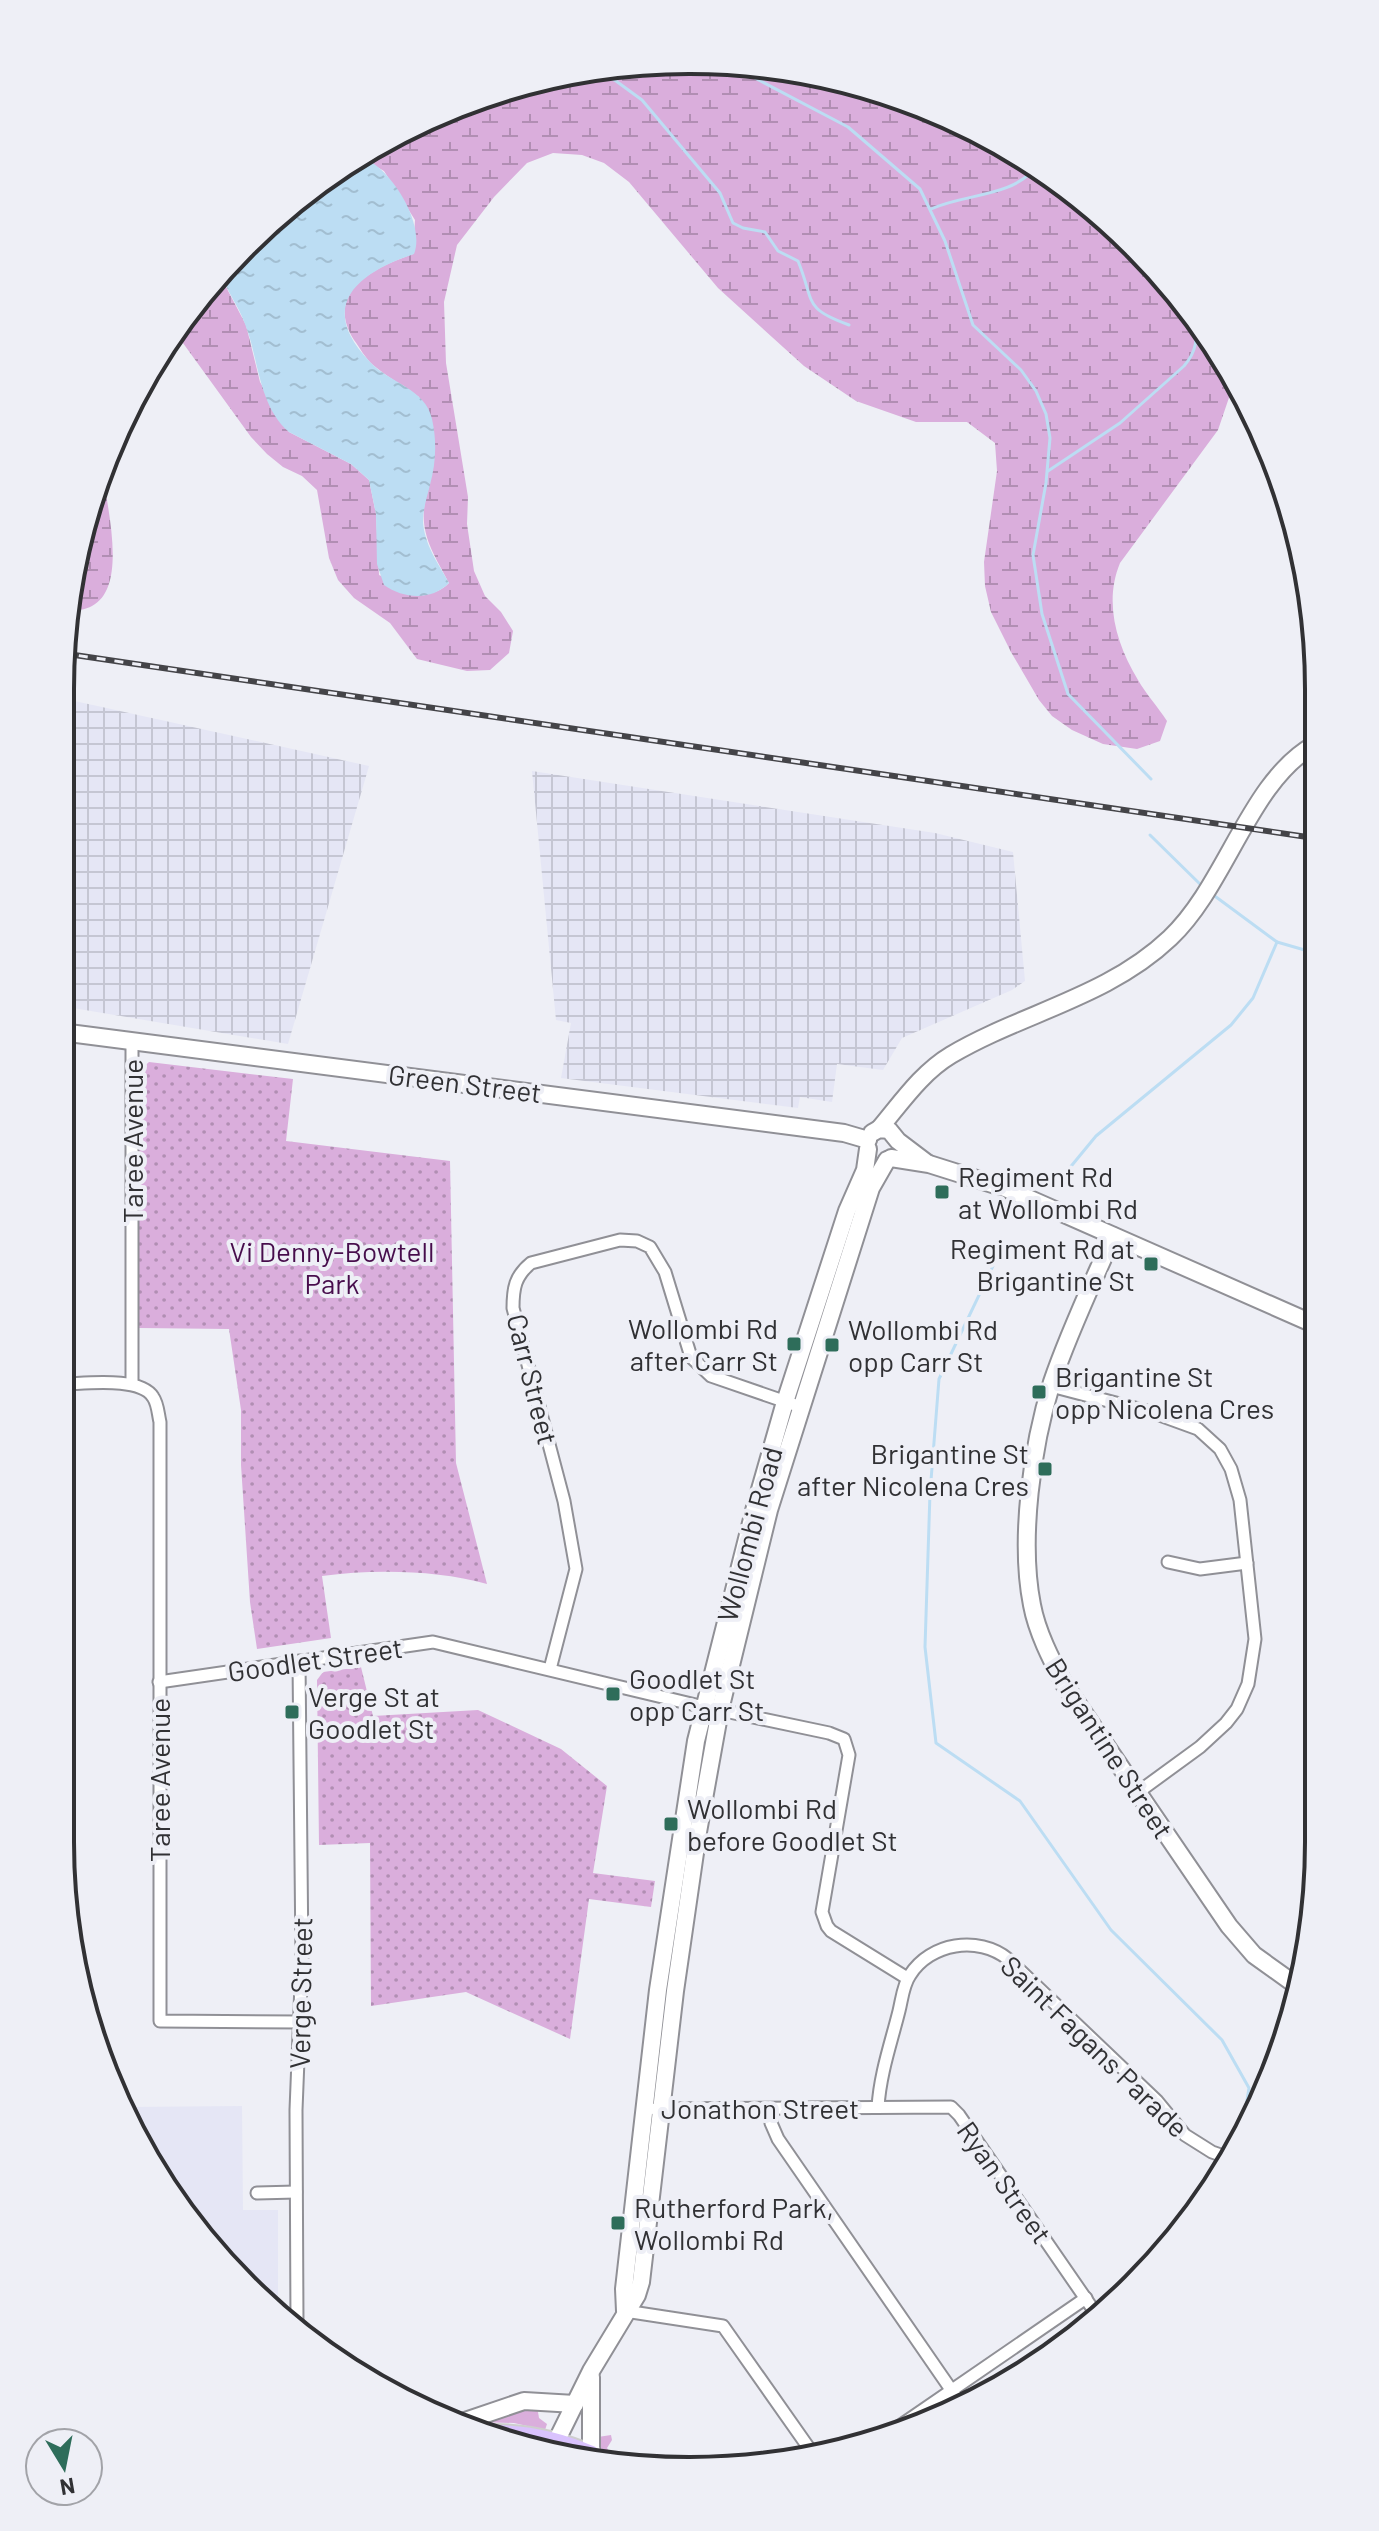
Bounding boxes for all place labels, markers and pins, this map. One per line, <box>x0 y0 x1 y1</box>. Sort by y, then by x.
place label: Regiment Rd at Wollombi Rd <box>958 1159 1138 1225</box>
marker: Regiment Rd at Wollombi Rd <box>933 1183 951 1201</box>
place label: Regiment Rd at Brigantine St <box>950 1231 1135 1297</box>
marker: Regiment Rd at Brigantine St <box>1142 1255 1160 1273</box>
place label: Wollombi Rd after Carr St <box>628 1311 778 1377</box>
place label: Wollombi Rd opp Carr St <box>848 1312 998 1378</box>
marker: Wollombi Rd after Carr St <box>785 1335 803 1353</box>
marker: Wollombi Rd opp Carr St <box>823 1336 841 1354</box>
place label: Brigantine St opp Nicolena Cres <box>1055 1359 1274 1425</box>
marker: Brigantine St opp Nicolena Cres <box>1030 1383 1048 1401</box>
place label: Brigantine St after Nicolena Cres <box>797 1436 1029 1502</box>
marker: Brigantine St after Nicolena Cres <box>1036 1460 1054 1478</box>
place label: Goodlet St opp Carr St <box>629 1661 764 1727</box>
place label: Verge St at Goodlet St <box>308 1679 440 1745</box>
marker: Goodlet St opp Carr St <box>604 1685 622 1703</box>
marker: Verge St at Goodlet St <box>283 1703 301 1721</box>
place label: Wollombi Rd before Goodlet St <box>687 1791 898 1857</box>
marker: Wollombi Rd before Goodlet St <box>662 1815 680 1833</box>
place label: Rutherford Park, Wollombi Rd <box>634 2190 834 2256</box>
marker: Rutherford Park, Wollombi Rd <box>609 2214 627 2232</box>

